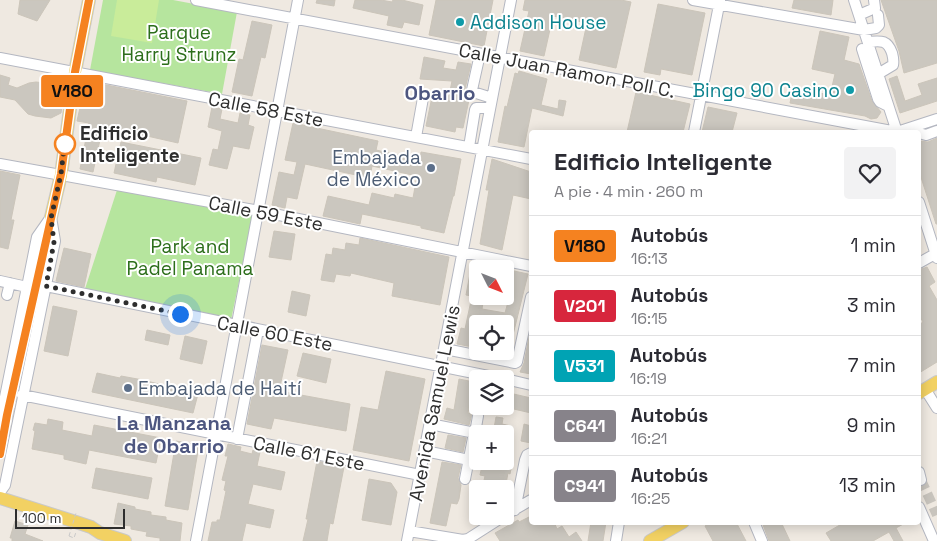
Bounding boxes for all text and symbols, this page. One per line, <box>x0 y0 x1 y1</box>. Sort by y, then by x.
place label: Addison House <box>470 10 606 35</box>
marker: Addison House <box>454 16 466 28</box>
park label: Parque Harry Strunz <box>122 20 236 67</box>
street label: Calle Juan Ramon Poll C. <box>457 37 677 104</box>
line badge: V180 <box>37 75 107 107</box>
place label: Bingo 90 Casino <box>693 78 840 103</box>
text: V180 <box>51 79 93 102</box>
district label: Obarrio <box>404 80 476 106</box>
marker: Bingo 90 Casino <box>844 84 856 96</box>
street label: Calle 58 Este <box>206 86 326 133</box>
place label: Edificio Inteligente <box>80 121 180 168</box>
marker: Edificio Inteligente <box>54 133 76 155</box>
place label: Embajada de México <box>327 145 421 192</box>
text: Edificio Inteligente <box>554 146 772 177</box>
button: heart <box>844 147 896 199</box>
marker: Embajada de México <box>425 162 437 174</box>
text: A pie · 4 min · 260 m <box>554 181 703 202</box>
street label: Calle 59 Este <box>206 190 326 237</box>
text: Autobús <box>631 223 708 248</box>
text: 1 min <box>851 233 896 258</box>
park label: Park and Padel Panama <box>127 234 254 281</box>
text: V180 <box>564 234 606 257</box>
text: 16:13 <box>631 248 668 269</box>
north arrow <box>469 260 514 305</box>
map controls <box>469 260 514 525</box>
text: Autobús <box>631 283 708 308</box>
text: 3 min <box>847 293 896 318</box>
text: V201 <box>564 294 606 317</box>
your location <box>168 302 193 327</box>
street label: Avenida Samuel Lewis <box>403 303 466 503</box>
text: 16:15 <box>631 308 667 329</box>
street label: Calle 60 Este <box>215 310 335 357</box>
button: locate <box>469 315 514 360</box>
text: Autobús <box>630 343 707 368</box>
text: 7 min <box>848 353 896 378</box>
text: V531 <box>564 354 605 377</box>
text: 16:19 <box>630 368 667 389</box>
button: layers <box>469 370 514 415</box>
place label: Embajada de Haití <box>138 376 302 401</box>
marker: Embajada de Haití <box>122 382 134 394</box>
text: Autobús <box>631 403 708 428</box>
district label: La Manzana de Obarrio <box>117 410 232 459</box>
text: 9 min <box>847 413 896 438</box>
text: C641 <box>564 414 606 437</box>
button: + <box>469 425 514 470</box>
text: 16:21 <box>631 428 668 449</box>
street label: Calle 61 Este <box>251 430 367 477</box>
text: Autobús <box>631 463 708 488</box>
text: 13 min <box>839 473 896 498</box>
text: C941 <box>564 474 606 497</box>
button: − <box>469 480 514 525</box>
text: 16:25 <box>631 488 670 509</box>
scale bar <box>15 506 125 529</box>
text: 100 m <box>22 509 61 527</box>

